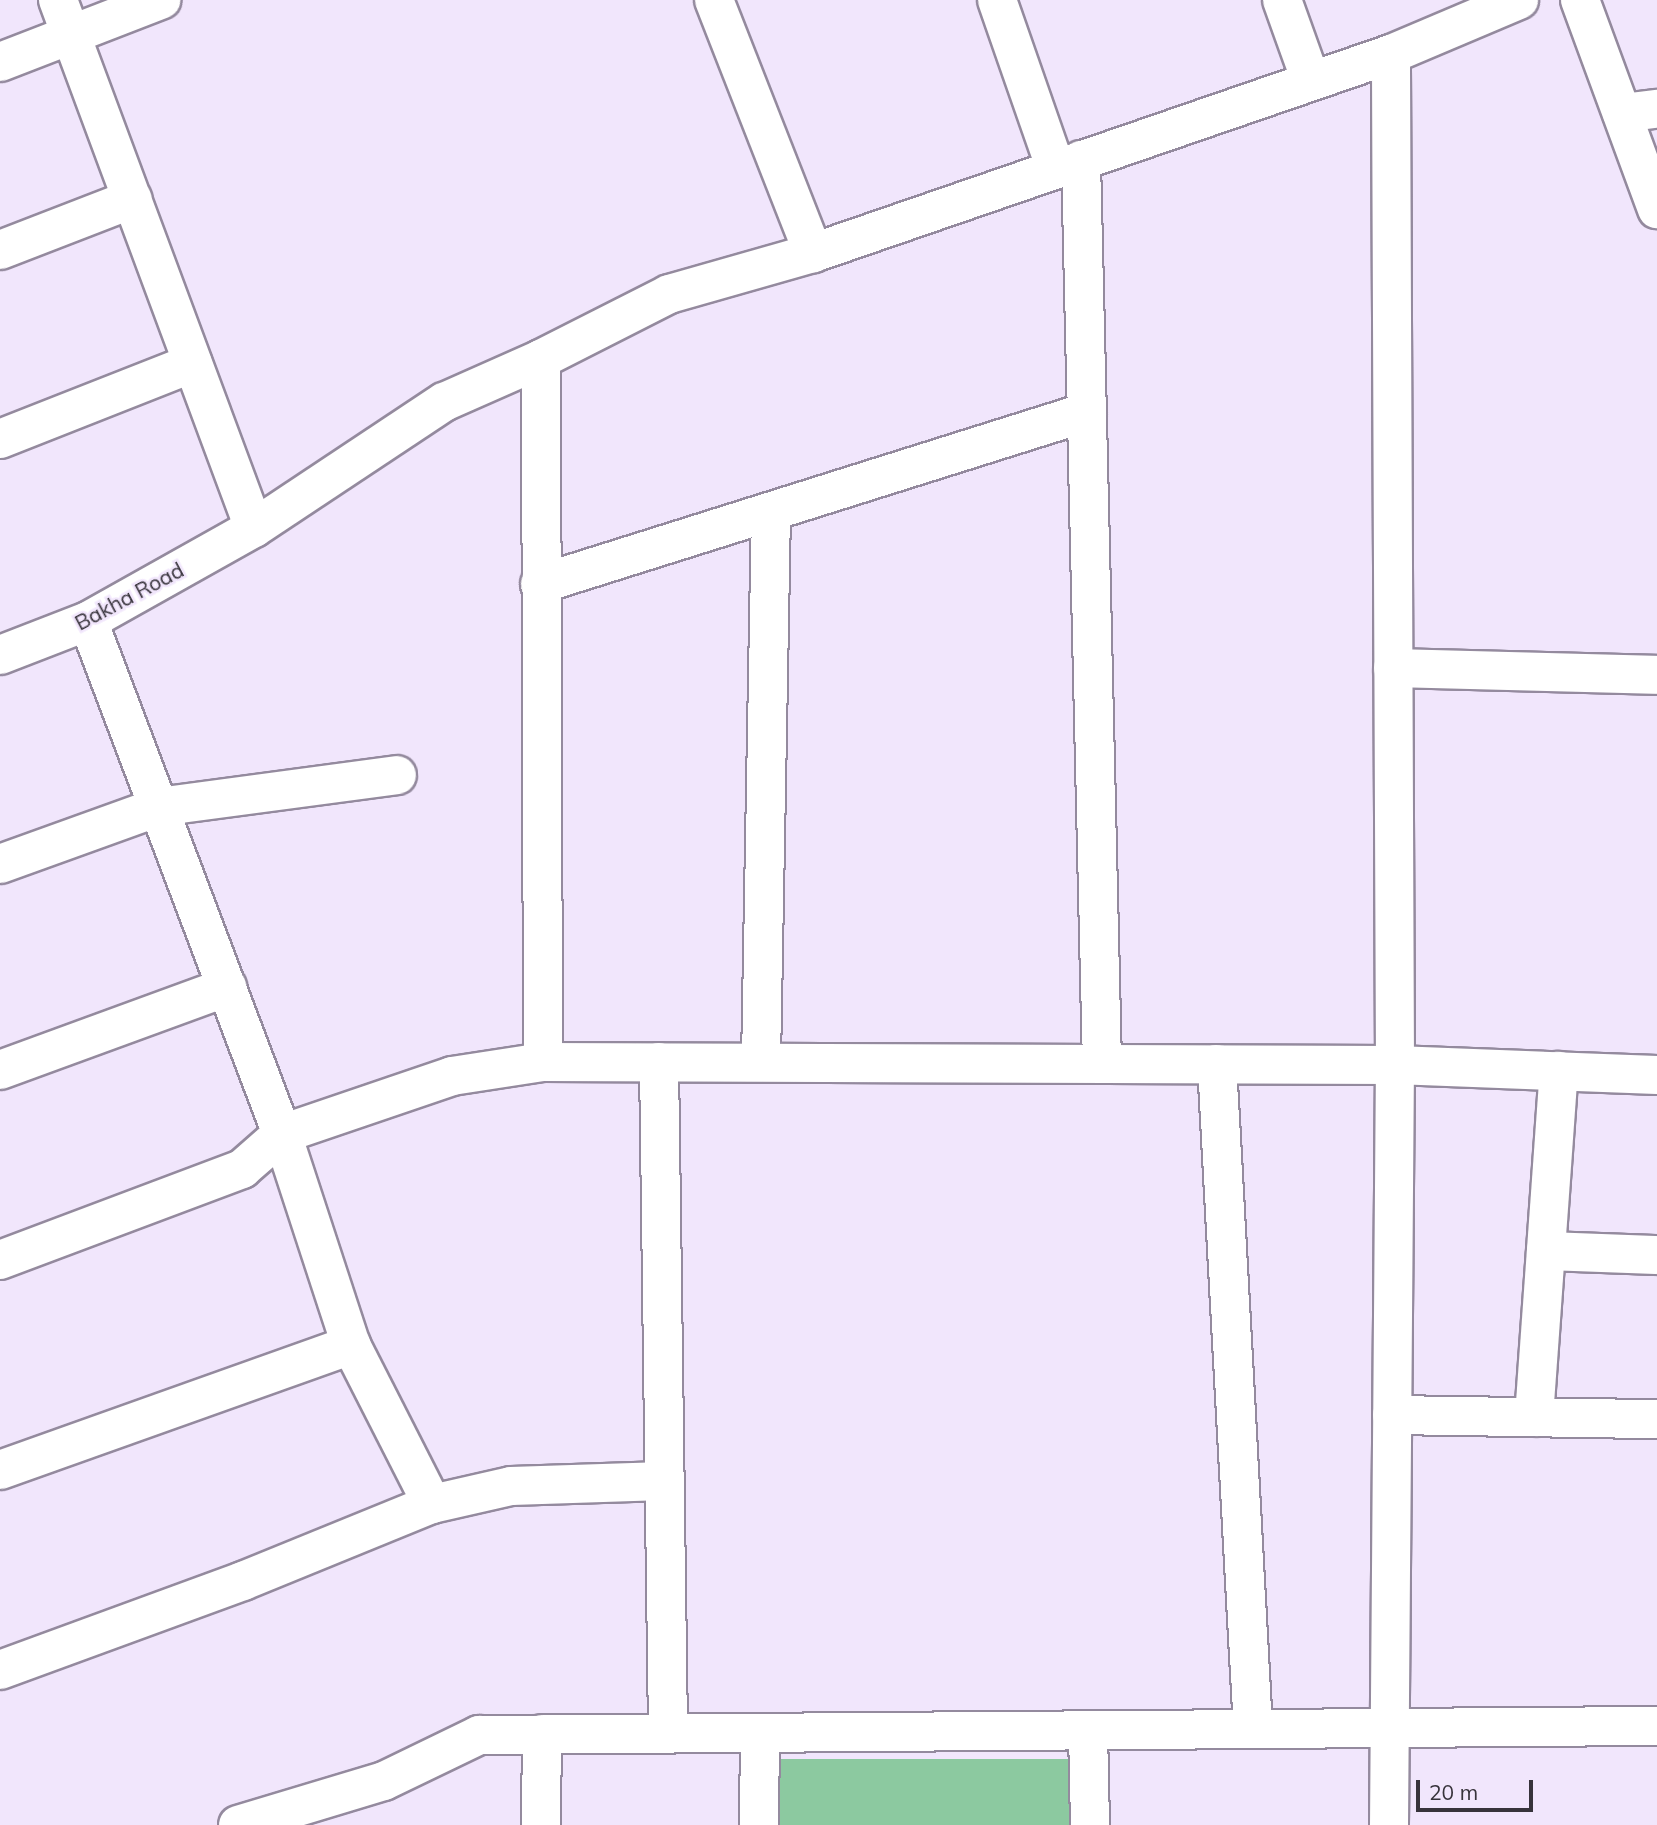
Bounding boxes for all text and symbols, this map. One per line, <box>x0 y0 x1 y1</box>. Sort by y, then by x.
street label: Bakha Road <box>70 557 188 635</box>
scale bar <box>1419 1766 1536 1810</box>
text: 20 m <box>1429 1779 1478 1805</box>

